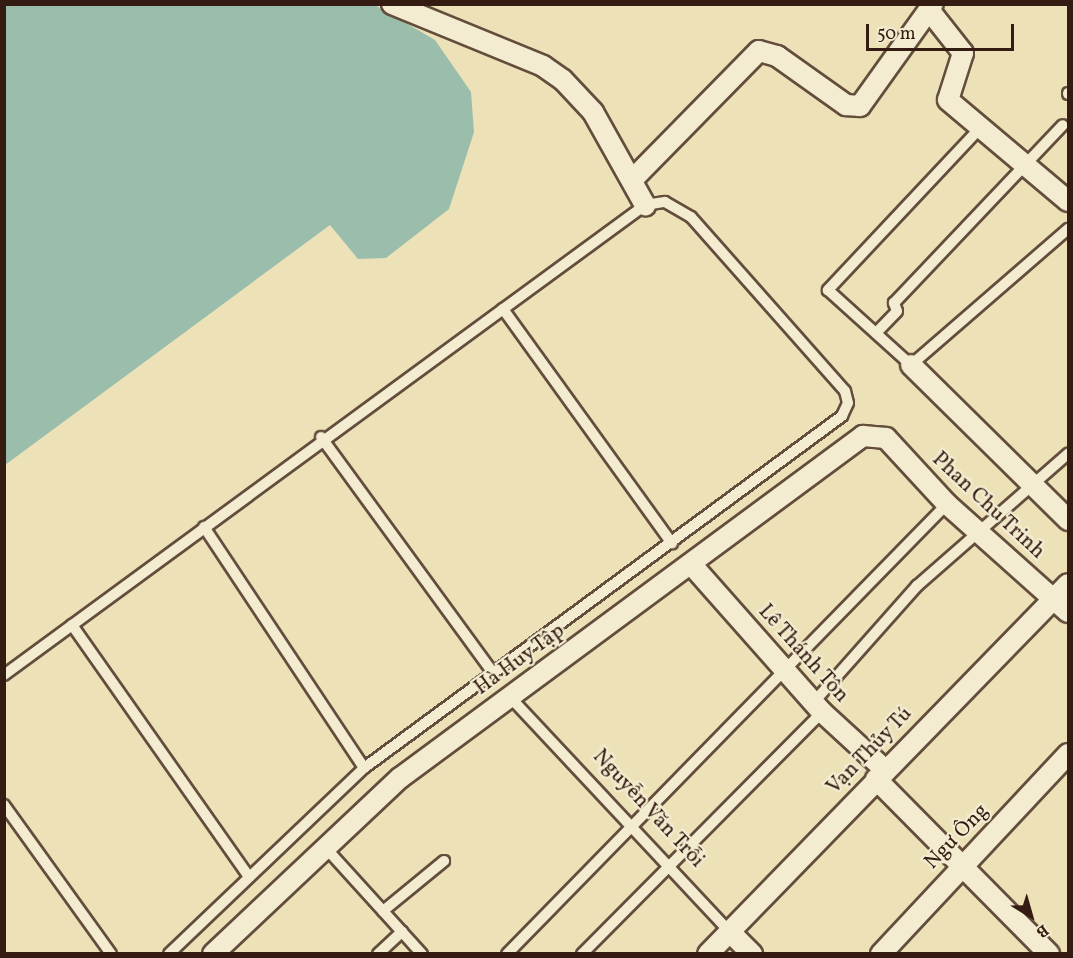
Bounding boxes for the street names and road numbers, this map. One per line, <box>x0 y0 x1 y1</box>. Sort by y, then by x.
street label: Phan Chu Trinh <box>926 447 1050 565</box>
street label: Lê Thánh Tôn <box>752 599 854 709</box>
street label: Hà Huy Tập <box>469 618 571 702</box>
street label: Vạn Thủy Tú <box>821 701 919 801</box>
street label: Nguyễn Văn Trỗi <box>586 744 710 874</box>
street label: Ngư Ông <box>920 799 994 875</box>

